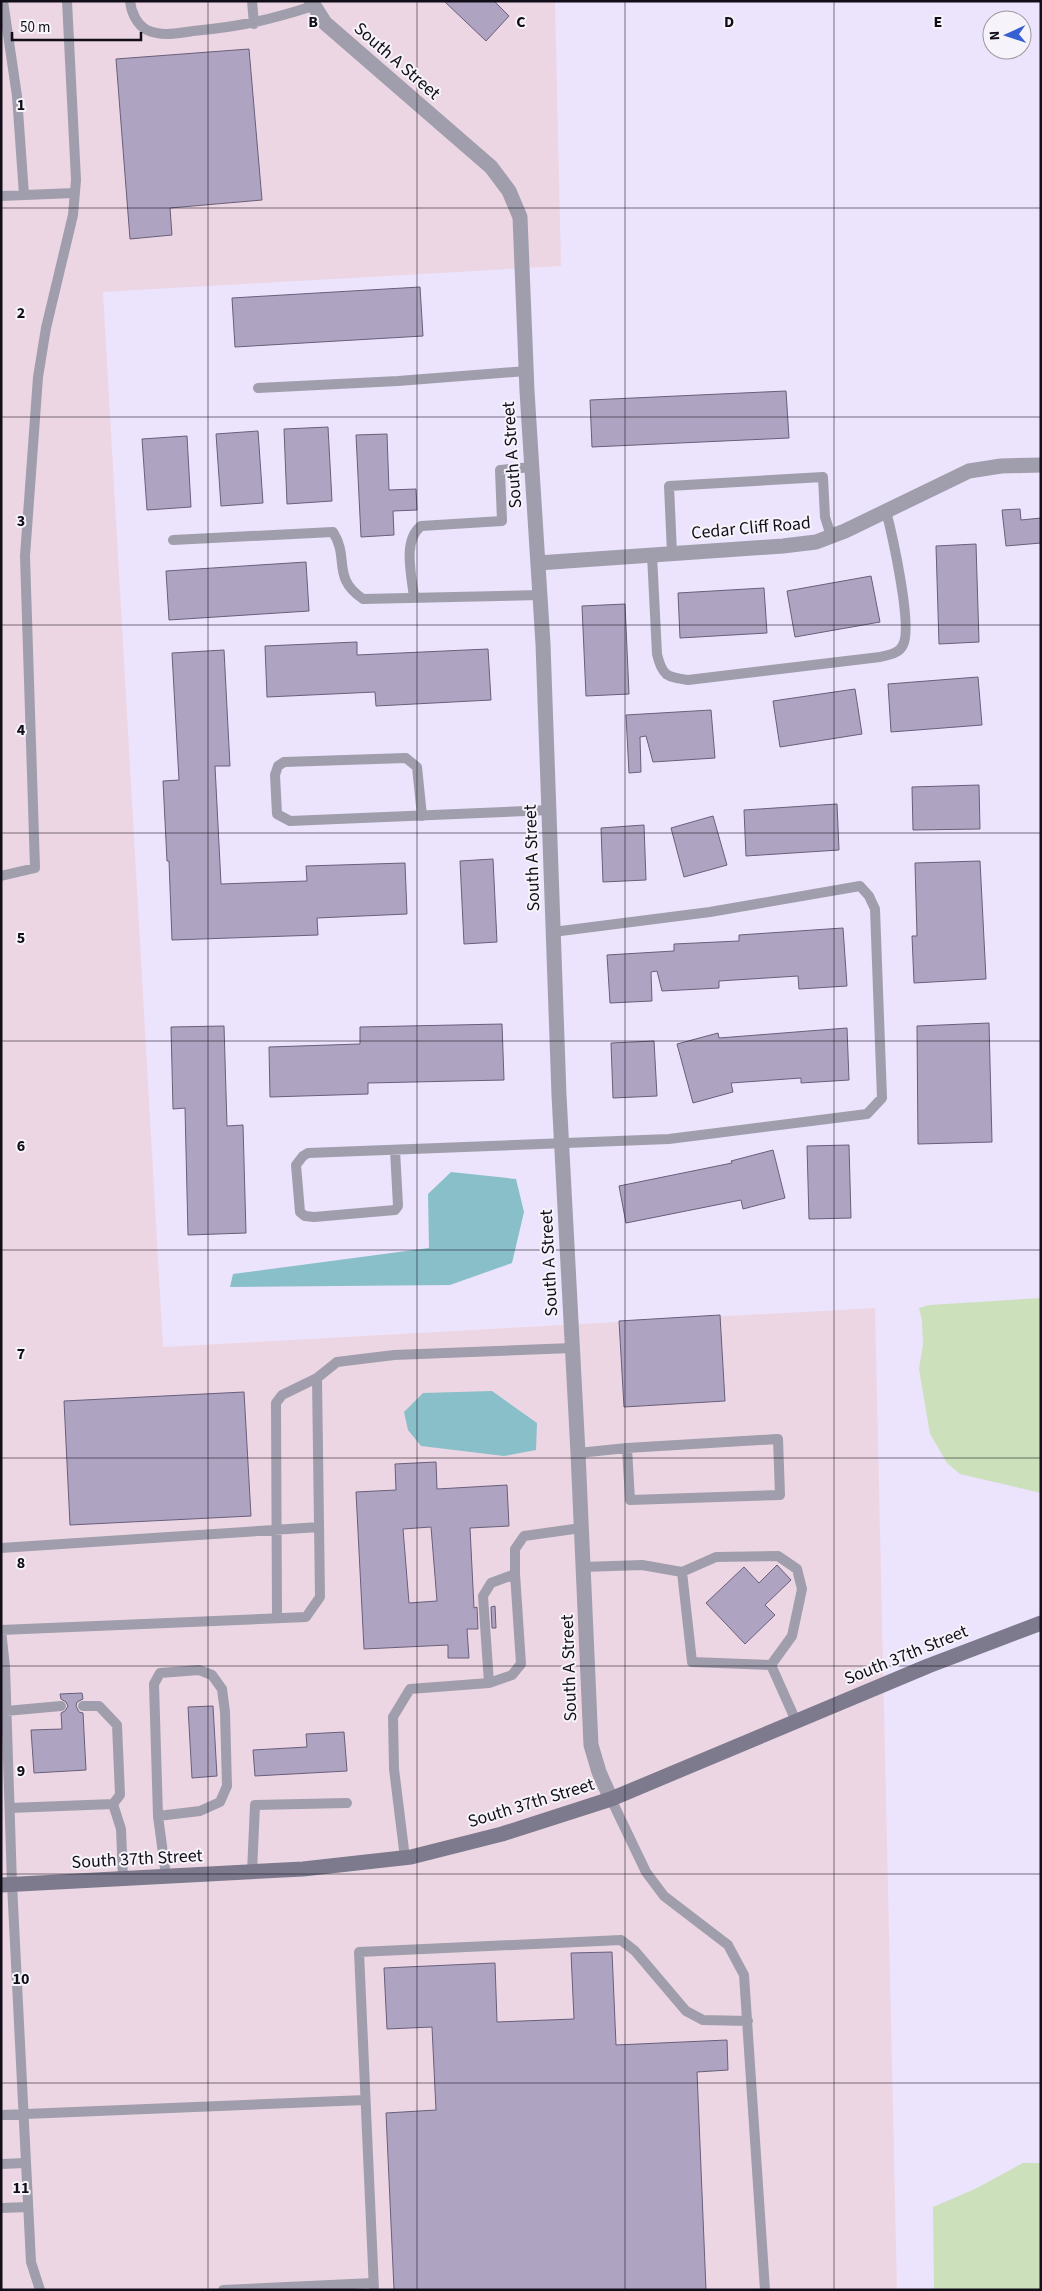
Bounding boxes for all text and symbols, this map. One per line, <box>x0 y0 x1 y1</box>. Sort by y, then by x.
scale bar <box>12 10 141 42</box>
north arrow <box>982 10 1032 60</box>
text: B <box>308 11 318 33</box>
text: C <box>516 11 526 33</box>
text: D <box>724 11 734 33</box>
text: E <box>934 11 942 33</box>
street label: South A Street <box>348 16 446 106</box>
text: 50 m <box>20 17 50 38</box>
text: N <box>985 30 1005 41</box>
text: 1 <box>17 94 25 116</box>
text: 2 <box>17 302 25 324</box>
street label: South A Street <box>496 401 528 509</box>
text: 3 <box>17 510 25 532</box>
street label: Cedar Cliff Road <box>690 510 812 546</box>
text: 4 <box>17 719 26 741</box>
street label: South A Street <box>518 804 546 912</box>
text: 5 <box>17 927 25 949</box>
text: 6 <box>17 1135 25 1157</box>
street label: South A Street <box>534 1209 564 1317</box>
text: 7 <box>17 1343 25 1365</box>
text: 8 <box>17 1552 25 1574</box>
street label: South A Street <box>555 1614 583 1722</box>
street label: South 37th Street <box>841 1619 971 1691</box>
text: 9 <box>17 1760 25 1782</box>
street label: South 37th Street <box>465 1772 597 1834</box>
street label: South 37th Street <box>71 1843 203 1875</box>
text: 10 <box>13 1968 29 1990</box>
text: 11 <box>13 2177 29 2199</box>

